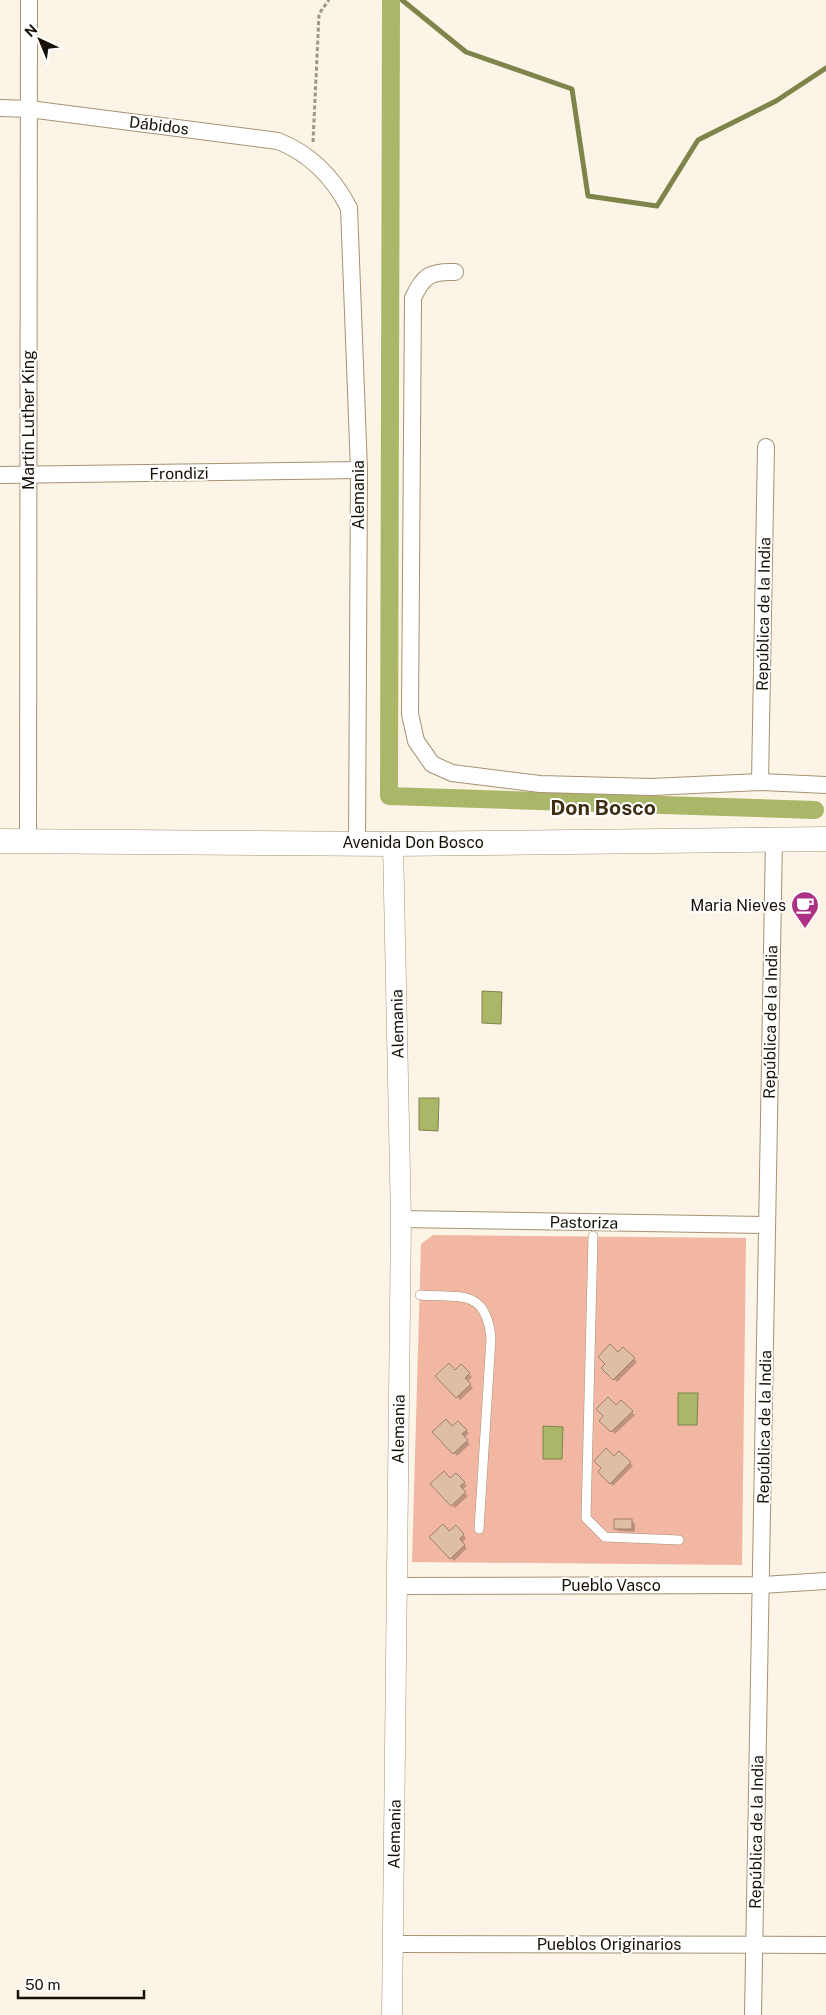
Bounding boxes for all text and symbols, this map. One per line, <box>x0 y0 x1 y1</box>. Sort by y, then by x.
north arrow <box>15 15 65 65</box>
text: N <box>21 21 40 40</box>
street label: Dábidos <box>128 112 190 139</box>
street label: Martin Luther King <box>19 350 38 490</box>
street label: Alemania <box>349 460 368 530</box>
street label: Frondizi <box>149 463 209 484</box>
street label: República de la India <box>753 537 774 691</box>
district label: Don Bosco <box>550 795 656 820</box>
street label: Avenida Don Bosco <box>342 833 484 852</box>
cafe icon: Maria Nieves <box>790 890 820 929</box>
place label: Maria Nieves <box>690 896 786 915</box>
street label: República de la India <box>760 945 781 1099</box>
street label: Alemania <box>387 989 408 1059</box>
street label: Pastoriza <box>550 1212 618 1233</box>
street label: República de la India <box>754 1350 775 1504</box>
street label: Alemania <box>388 1394 409 1464</box>
street label: Pueblo Vasco <box>561 1576 661 1595</box>
street label: República de la India <box>746 1755 767 1909</box>
street label: Alemania <box>384 1799 405 1869</box>
street label: Pueblos Originarios <box>537 1935 681 1954</box>
scale bar <box>18 1968 144 2000</box>
text: 50 m <box>25 1976 60 1993</box>

